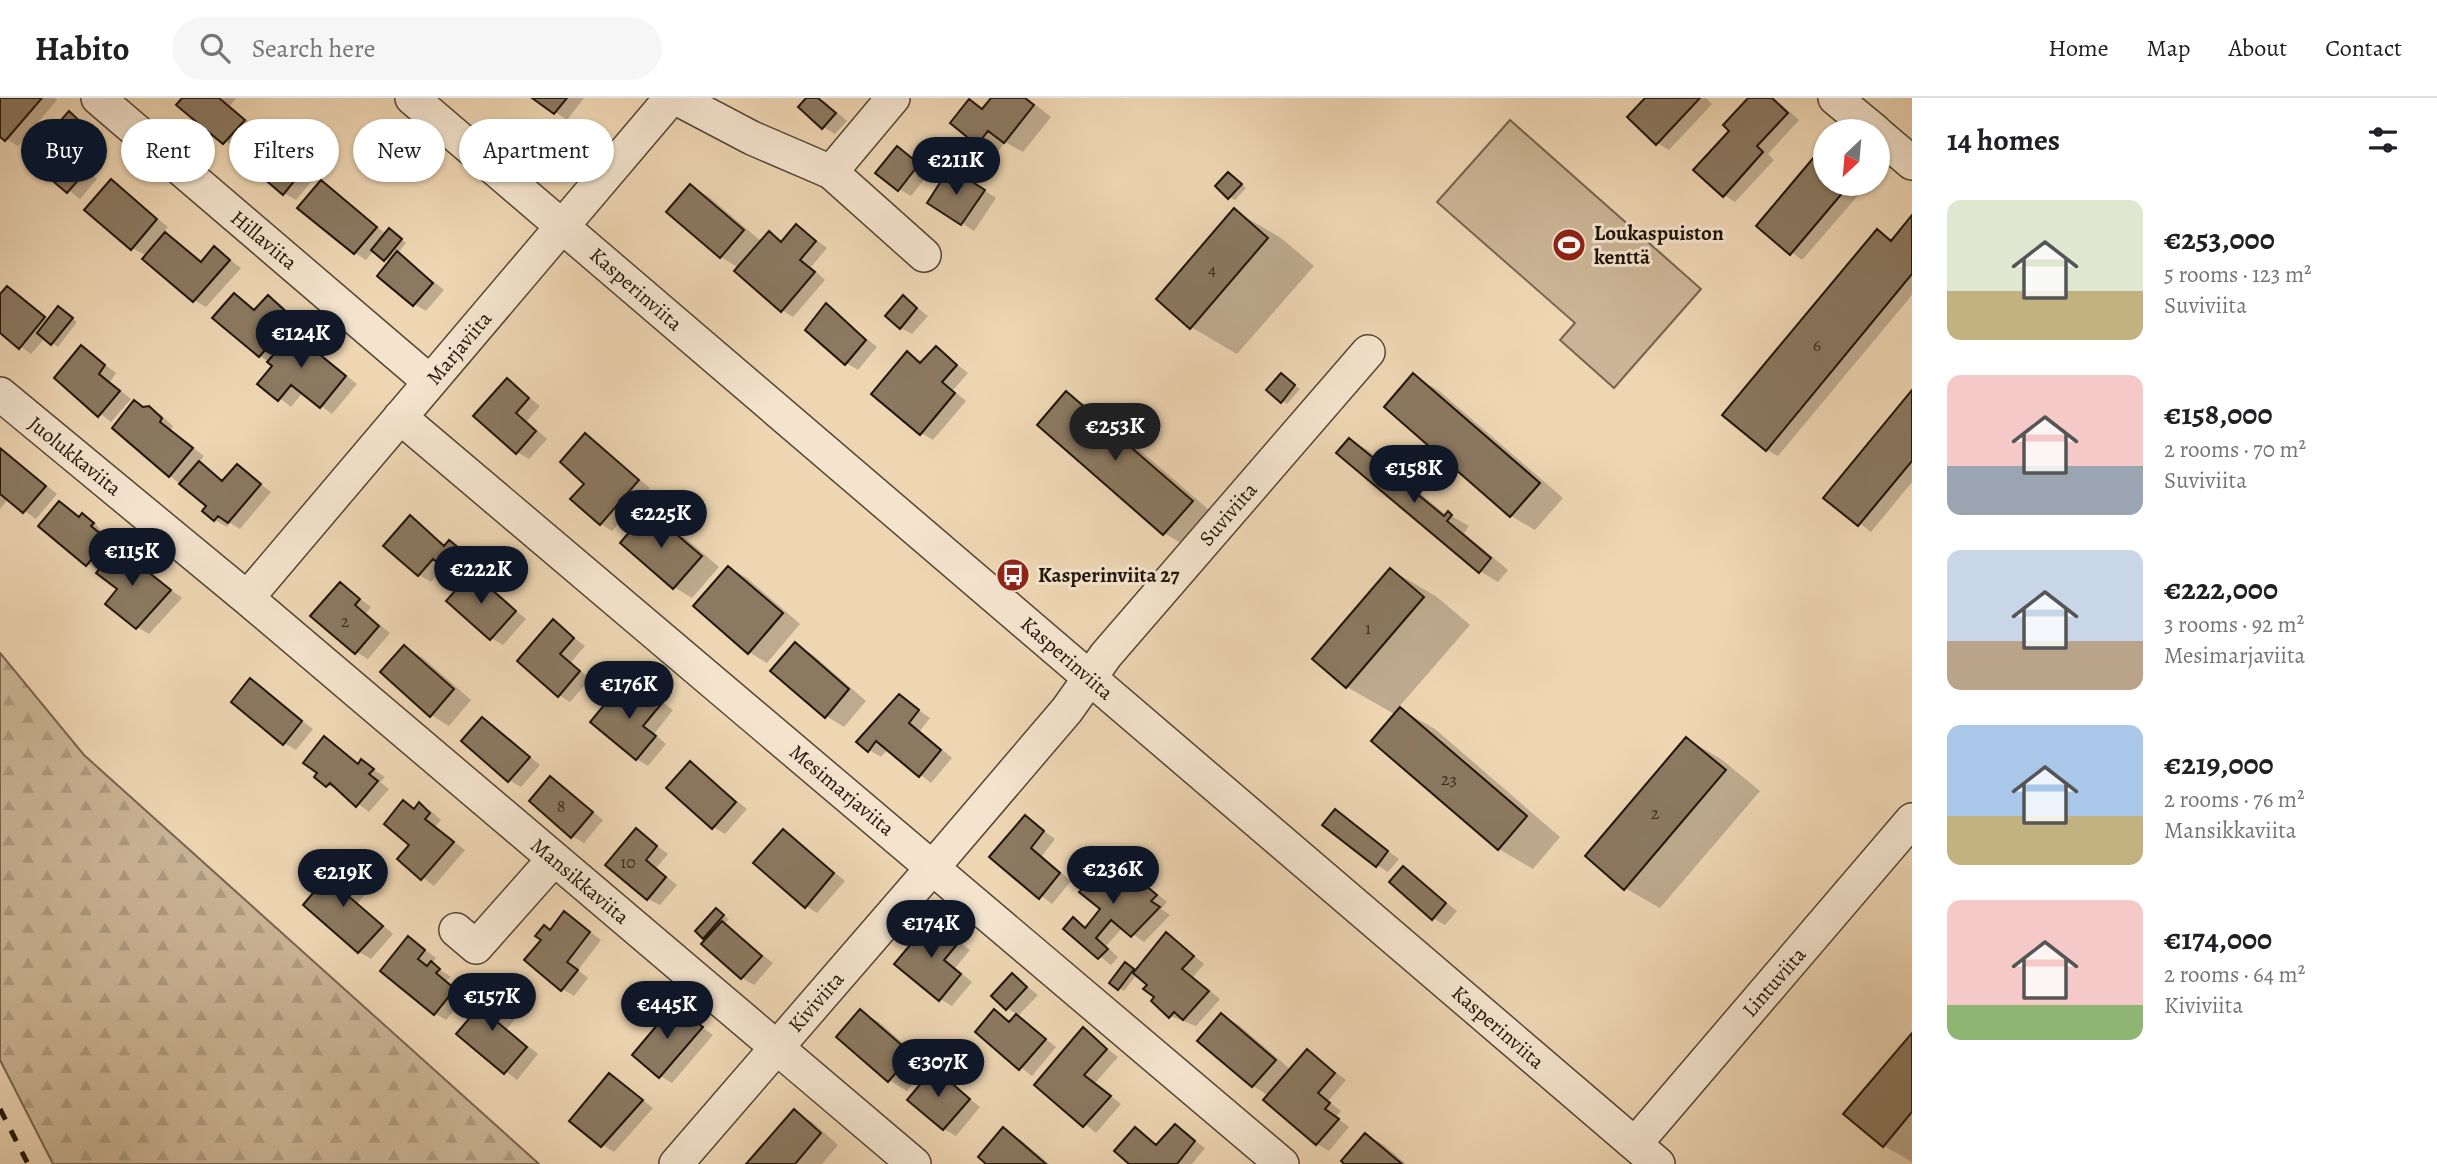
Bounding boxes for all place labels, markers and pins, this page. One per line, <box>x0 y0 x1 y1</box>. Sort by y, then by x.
pin: €211K <box>907 138 1005 197</box>
place label: Loukaspuiston kenttä <box>1594 219 1724 271</box>
sports icon: Loukaspuiston kenttä <box>1550 226 1588 264</box>
pin: €124K <box>252 310 350 370</box>
pin: €253K <box>1066 404 1164 463</box>
pin: €158K <box>1365 446 1463 505</box>
pin: €225K <box>612 490 710 550</box>
pin: €115K <box>83 528 181 588</box>
pin: €222K <box>432 546 530 606</box>
bus stop icon: Kasperinviita 27 <box>994 556 1032 594</box>
place label: Kasperinviita 27 <box>1038 561 1179 589</box>
pin: €176K <box>580 662 678 721</box>
pin: €236K <box>1064 846 1162 906</box>
pin: €219K <box>294 850 392 909</box>
pin: €174K <box>882 900 980 960</box>
pin: €157K <box>443 974 541 1033</box>
pin: €445K <box>618 982 716 1041</box>
pin: €307K <box>889 1040 987 1099</box>

